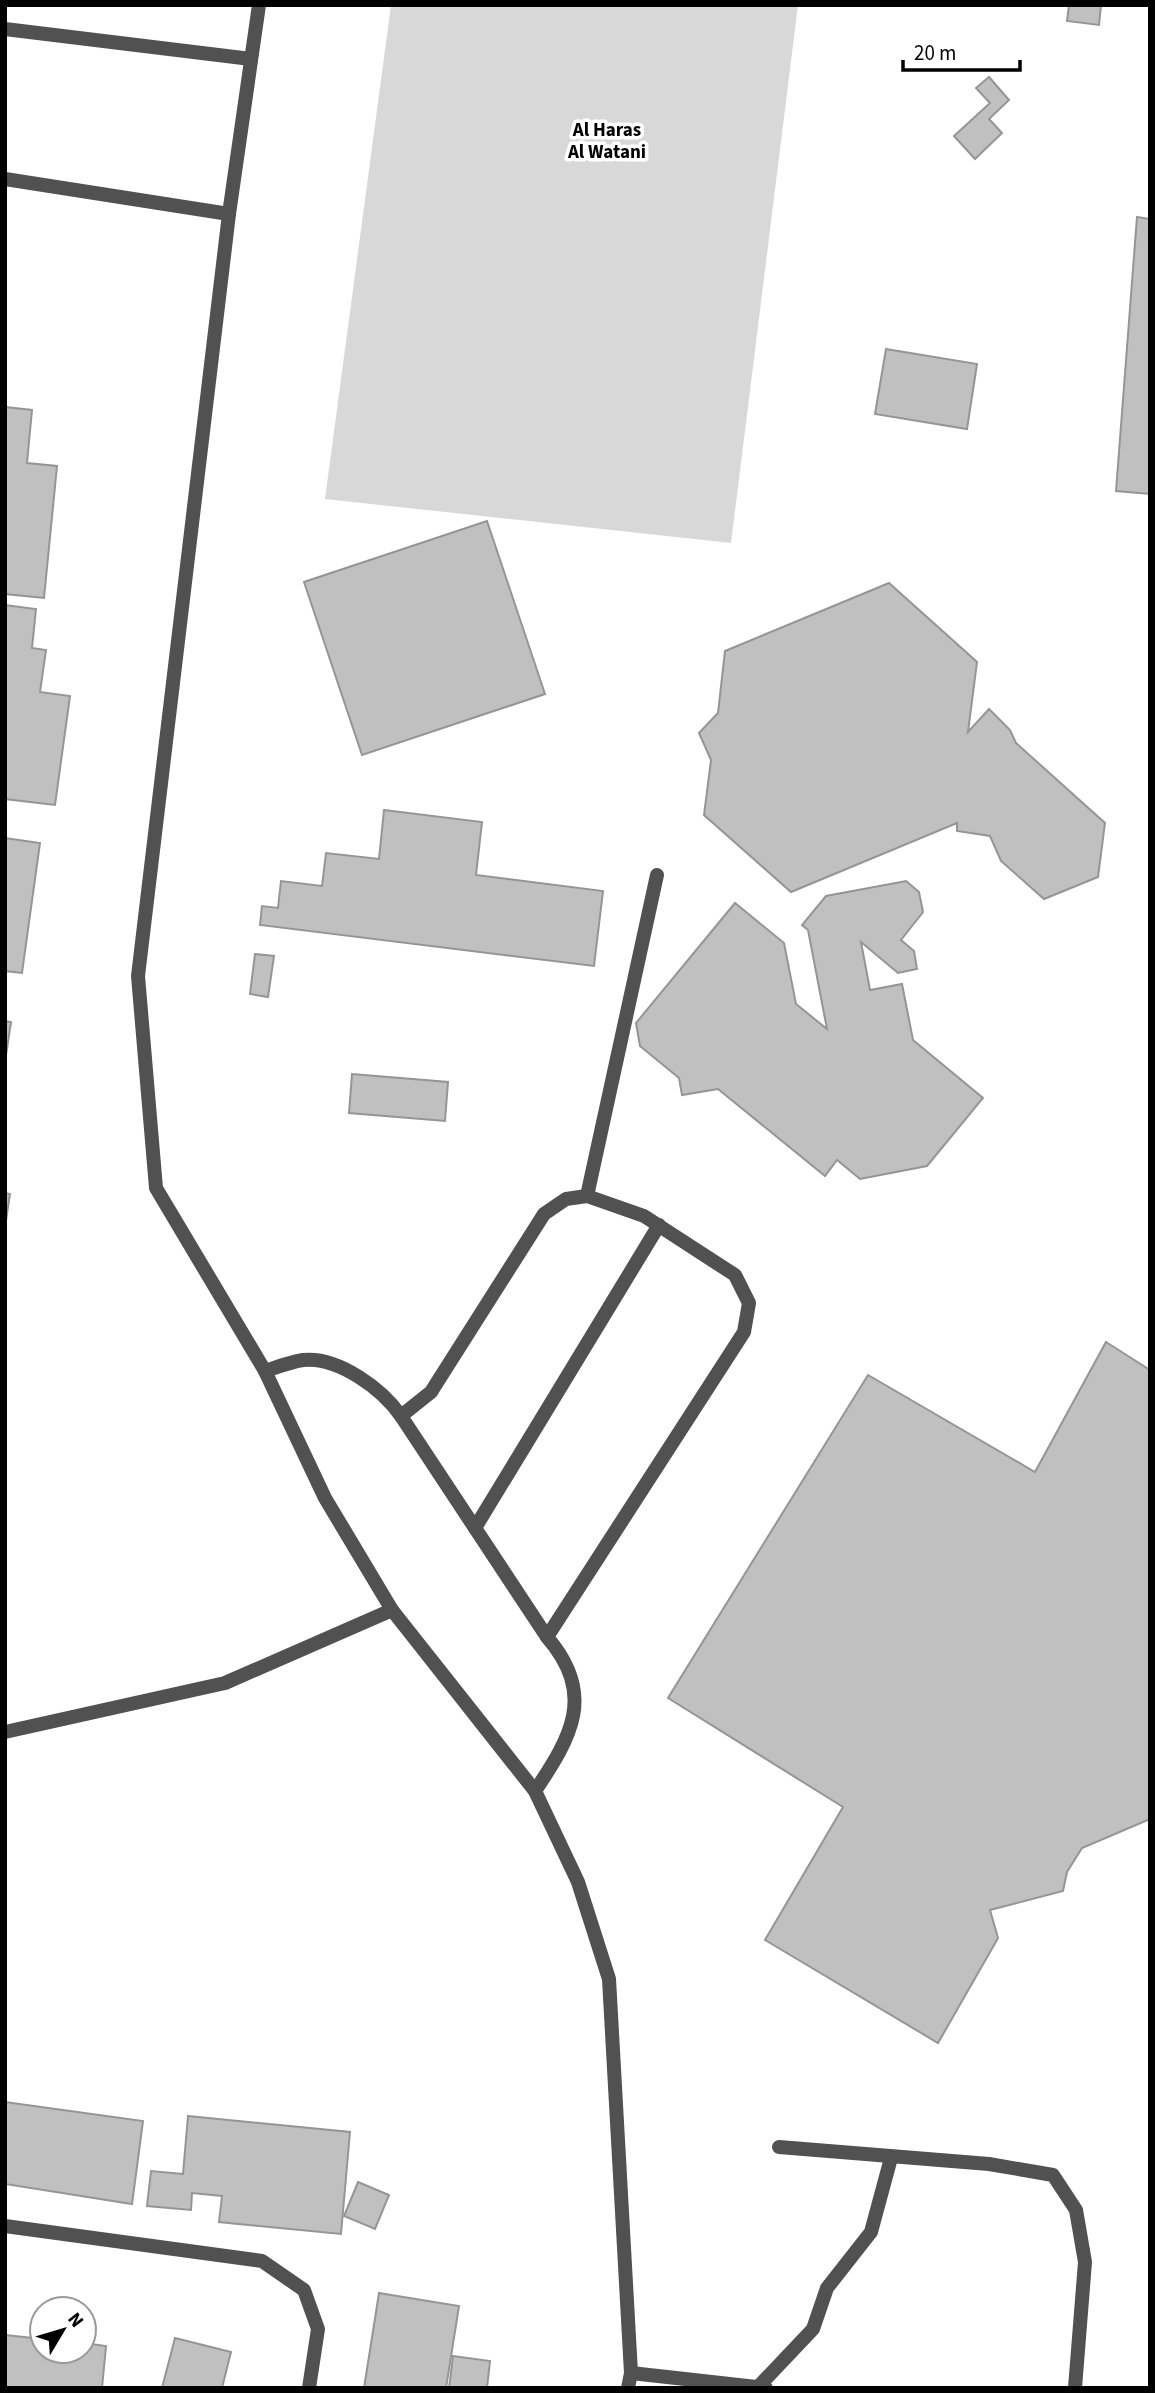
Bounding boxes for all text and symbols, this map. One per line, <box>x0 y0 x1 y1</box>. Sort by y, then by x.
scale bar <box>903 28 1020 72</box>
text: 20 m <box>914 38 956 68</box>
district label: Al Haras Al Watani <box>567 117 646 166</box>
north arrow <box>28 2295 98 2365</box>
text: N <box>61 2307 90 2334</box>

